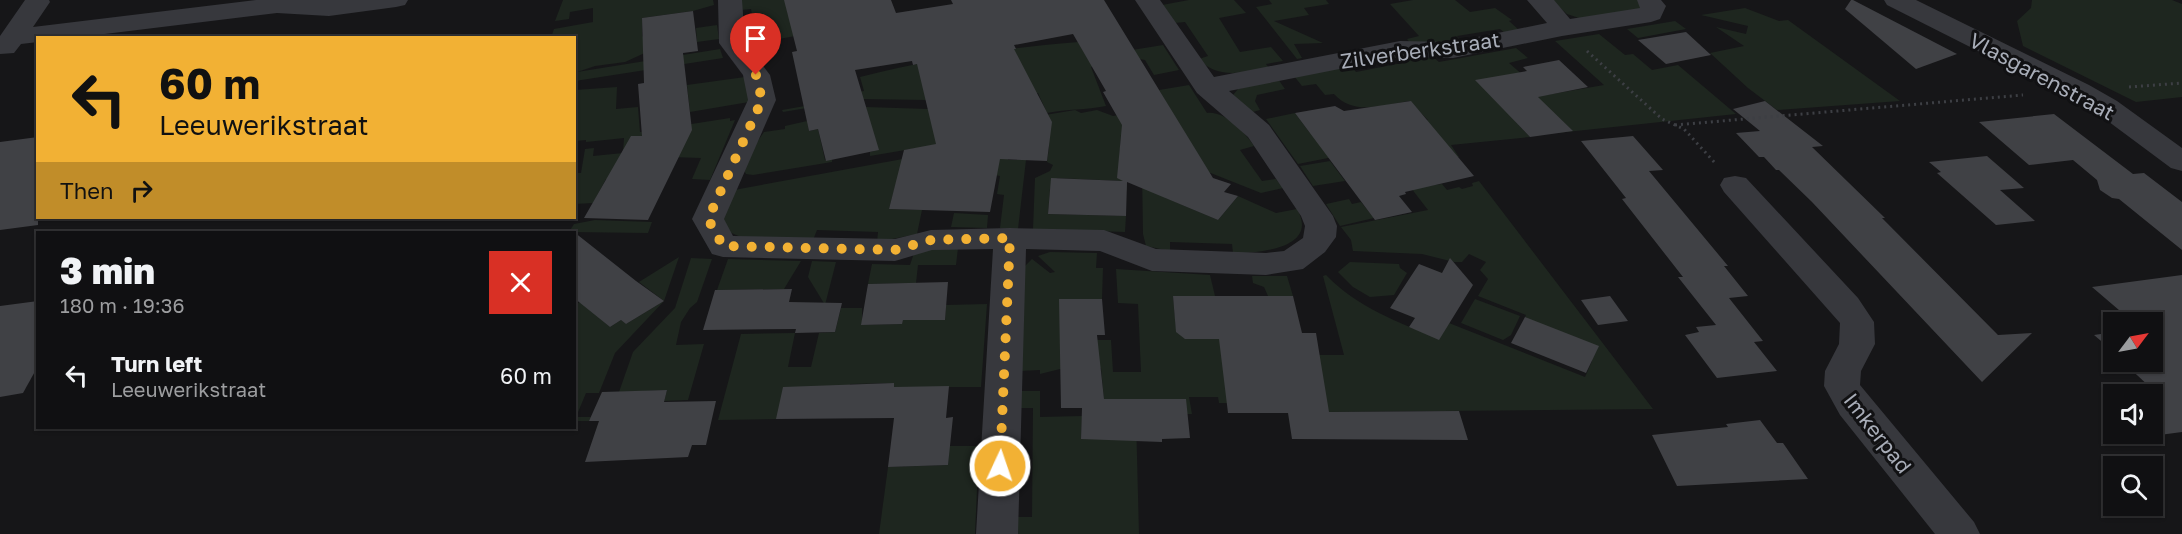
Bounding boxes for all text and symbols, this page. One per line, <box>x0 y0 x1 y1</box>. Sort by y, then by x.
pin <box>730 13 781 75</box>
icon: arrive <box>739 22 772 55</box>
street label: Zilverberkstraat <box>1339 26 1501 74</box>
street label: Vlasgarenstraat <box>1965 27 2119 125</box>
text: 60 m <box>159 58 260 108</box>
icon: left <box>60 60 138 138</box>
text: Leeuwerikstraat <box>159 109 368 141</box>
icon: right <box>125 174 158 207</box>
text: Then <box>60 177 113 204</box>
text: 3 min <box>60 249 155 292</box>
button: close <box>489 251 552 314</box>
text: 180 m · 19:36 <box>60 293 185 317</box>
north arrow <box>2103 312 2163 372</box>
map controls <box>2103 312 2163 516</box>
text: Turn left <box>111 350 202 377</box>
icon: left <box>60 359 93 392</box>
text: 60 m <box>500 362 552 389</box>
text: Leeuwerikstraat <box>111 377 266 401</box>
button: sound <box>2103 384 2163 444</box>
street label: Imkerpad <box>1839 388 1917 478</box>
position arrow <box>968 434 1032 498</box>
button: search <box>2103 456 2163 516</box>

